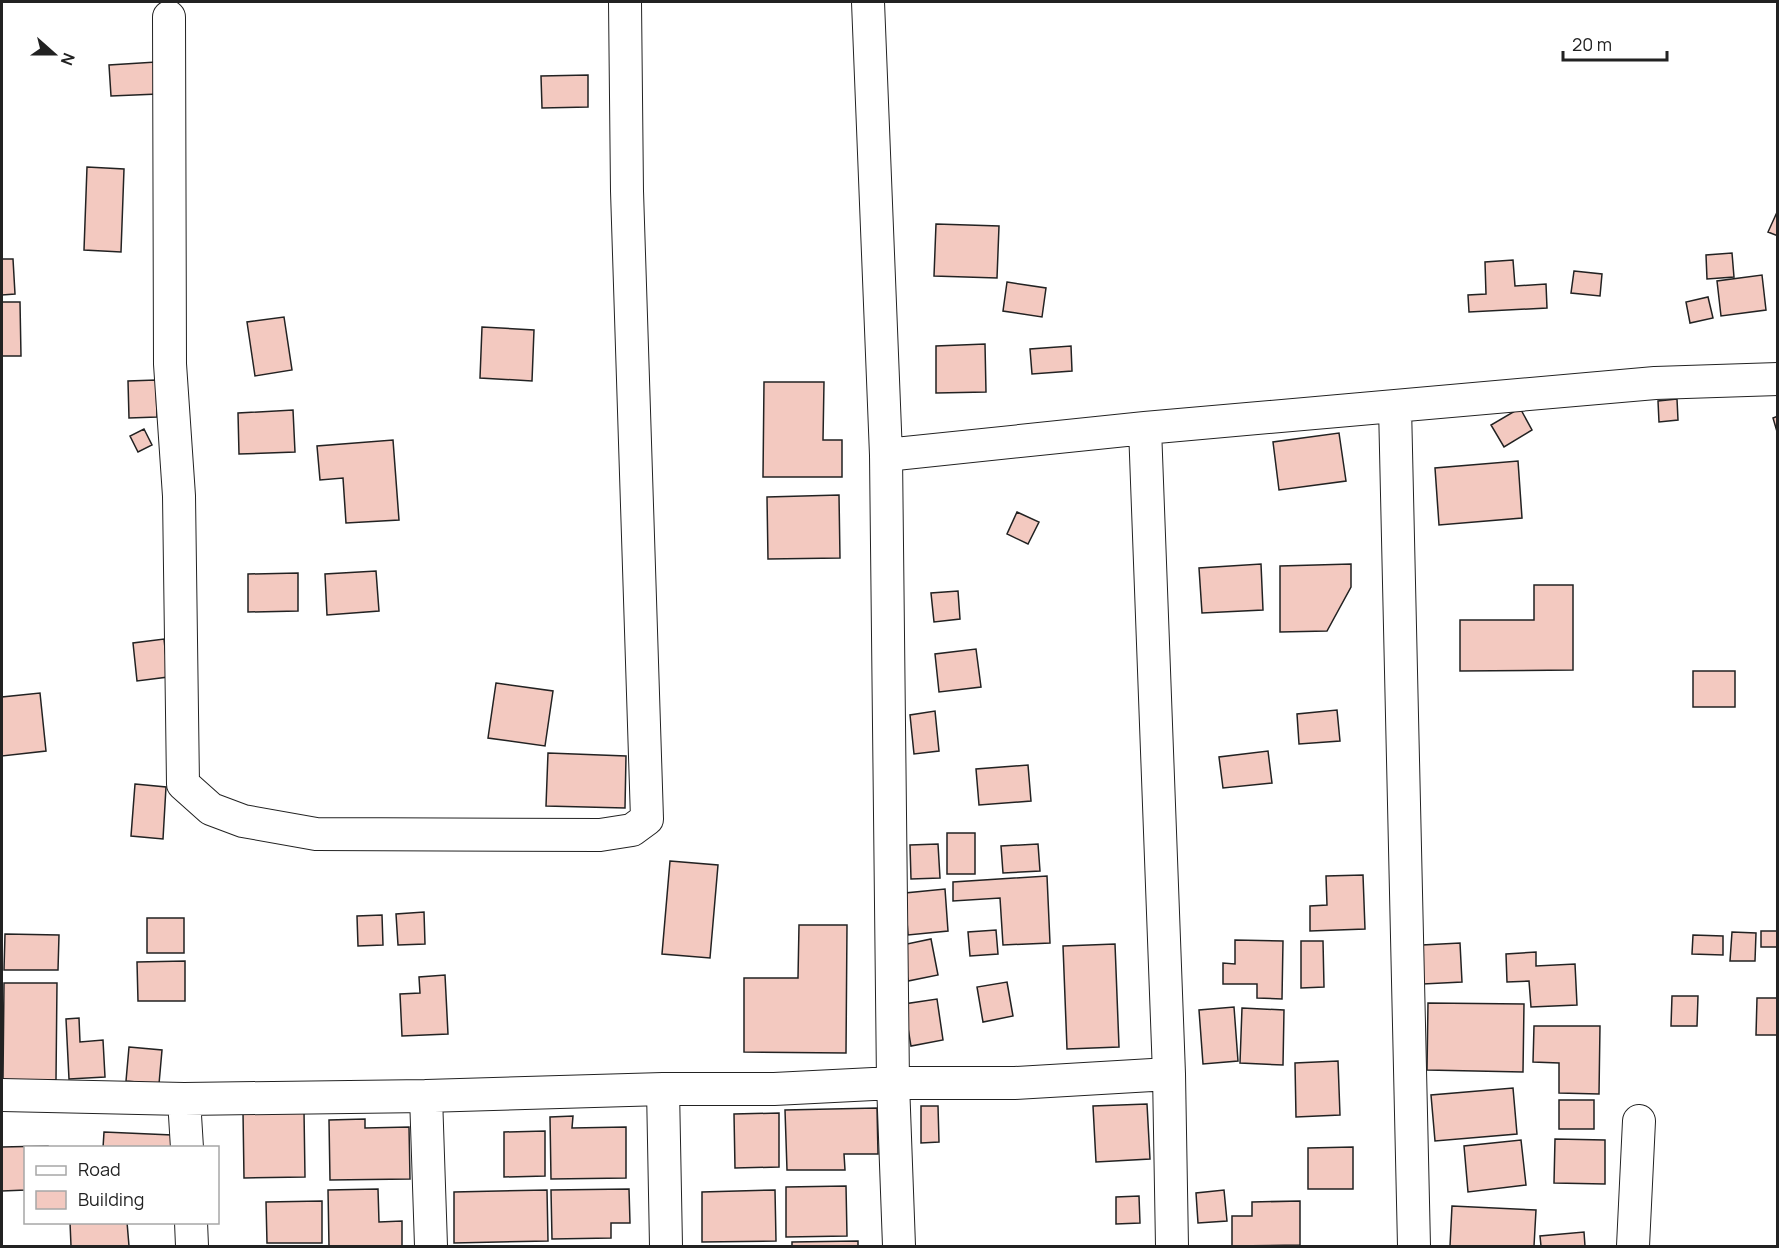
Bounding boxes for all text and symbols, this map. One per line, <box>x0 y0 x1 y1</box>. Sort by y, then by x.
north arrow <box>24 24 84 84</box>
scale bar <box>1563 24 1666 62</box>
text: 20 m <box>1572 32 1612 56</box>
text: N <box>56 50 80 69</box>
legend <box>24 1146 219 1224</box>
text: Road <box>78 1157 121 1181</box>
text: Building <box>78 1187 144 1211</box>

